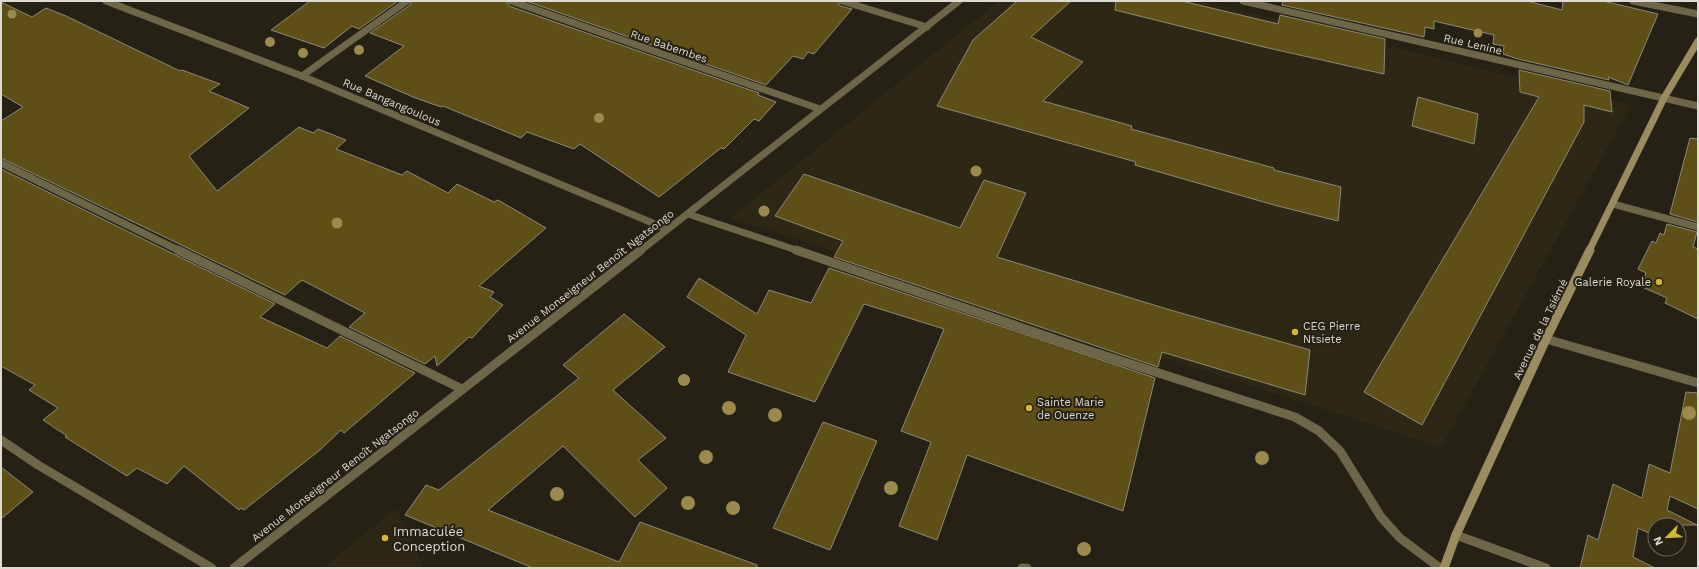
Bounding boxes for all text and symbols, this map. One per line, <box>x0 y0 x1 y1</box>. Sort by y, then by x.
street label: Rue Babembes <box>629 27 709 66</box>
street label: Rue Lenine <box>1442 31 1503 58</box>
street label: Rue Bangangoulous <box>341 76 443 129</box>
street label: Avenue Monseigneur Benoît Ngatsongo <box>504 207 676 346</box>
place label: Galerie Royale <box>1575 276 1651 289</box>
street label: Avenue de la Tsiémé <box>1511 277 1570 381</box>
marker: Galerie Royale <box>1654 277 1664 287</box>
place label: CEG Pierre Ntsiete <box>1303 320 1360 346</box>
marker: CEG Pierre Ntsiete <box>1290 327 1300 337</box>
place label: Sainte Marie de Ouenze <box>1037 396 1104 422</box>
marker: Sainte Marie de Ouenze <box>1024 403 1034 413</box>
street label: Avenue Monseigneur Benoît Ngatsongo <box>249 406 421 545</box>
north arrow <box>1647 517 1687 557</box>
place label: Immaculée Conception <box>393 524 465 554</box>
marker: Immaculée Conception <box>380 533 390 543</box>
text: N <box>1651 534 1666 547</box>

